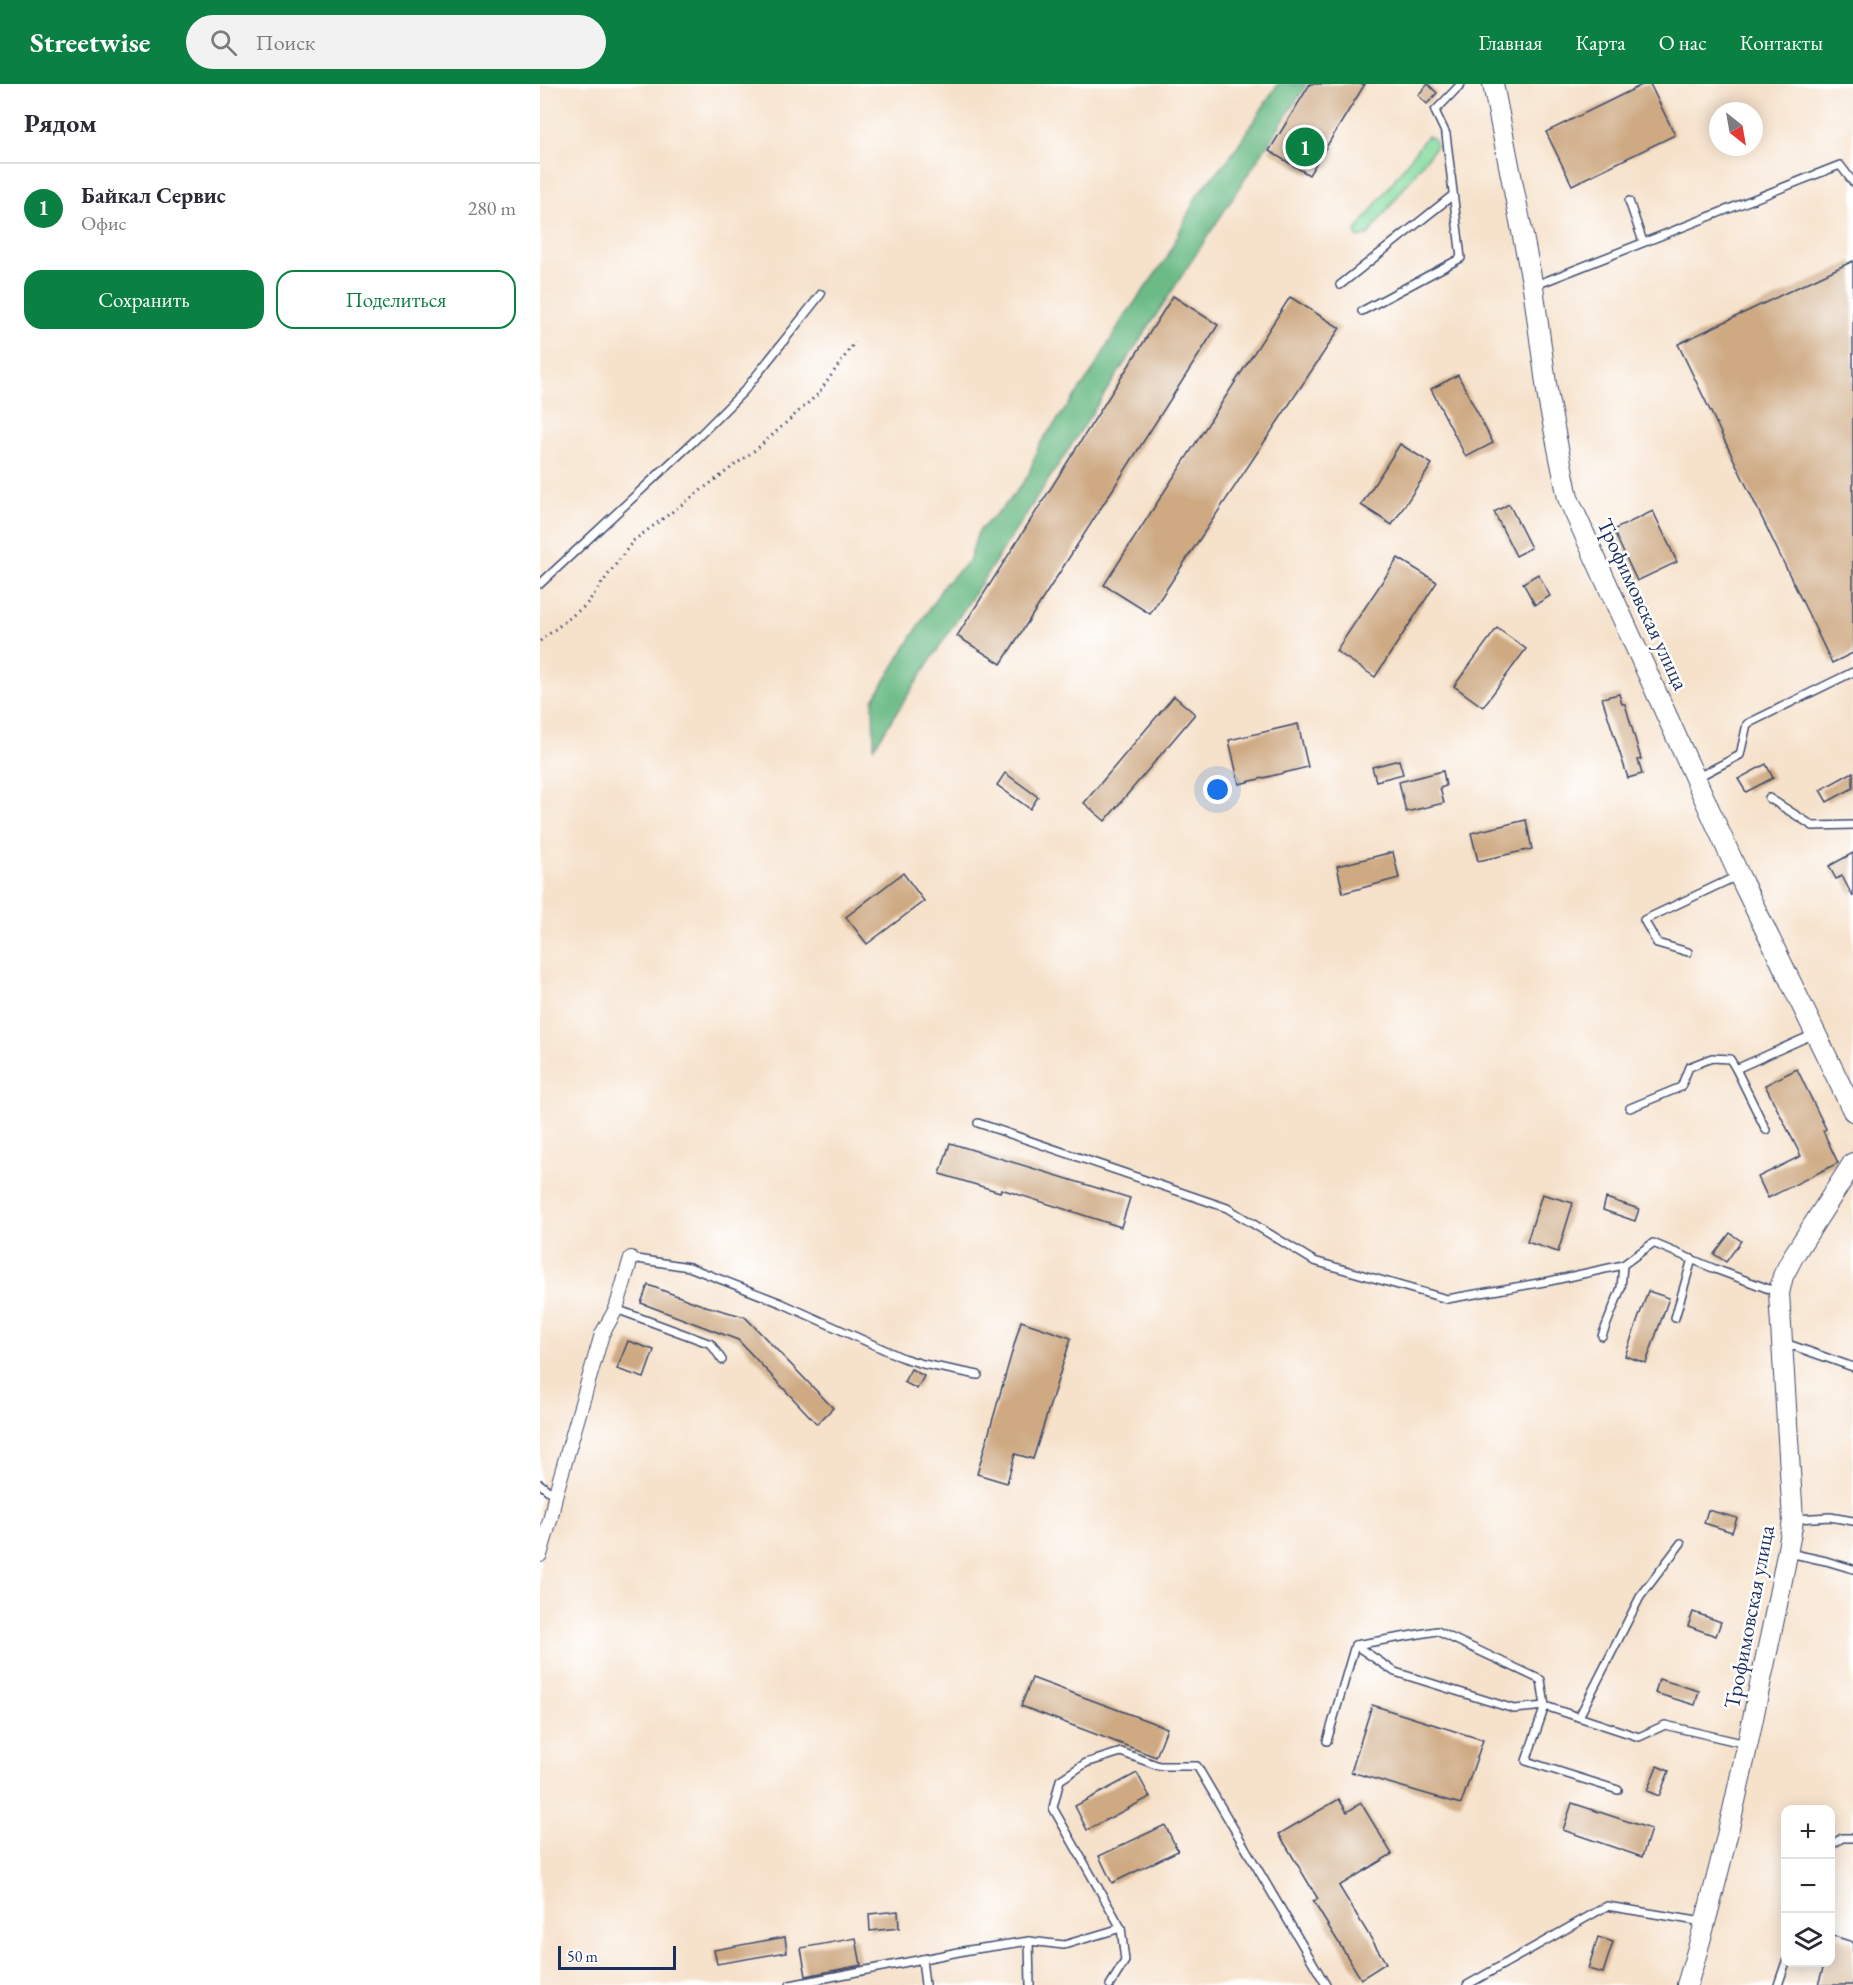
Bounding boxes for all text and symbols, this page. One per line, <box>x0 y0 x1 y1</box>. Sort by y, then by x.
search box <box>186 15 606 69</box>
text: Streetwise <box>30 24 150 60</box>
icon: search <box>207 26 240 59</box>
text: Поиск <box>255 28 315 57</box>
text: Главная <box>1478 29 1542 56</box>
text: Карта <box>1575 29 1626 56</box>
text: О нас <box>1659 29 1707 56</box>
text: Контакты <box>1740 29 1823 56</box>
north arrow <box>1709 102 1763 156</box>
text: Рядом <box>24 106 97 140</box>
pin: 1 <box>1286 124 1324 170</box>
text: Байкал Сервис <box>81 181 226 210</box>
text: 1 <box>38 195 49 221</box>
text: 280 m <box>468 195 516 221</box>
text: Офис <box>81 210 127 236</box>
button: Сохранить <box>24 270 264 329</box>
button: Поделиться <box>276 270 516 329</box>
street label: Трофимовская улица <box>1590 513 1696 695</box>
your location <box>1203 775 1232 804</box>
street label: Трофимовская улица <box>1717 1522 1781 1711</box>
map controls <box>1781 1805 1835 1967</box>
button: + <box>1781 1805 1835 1859</box>
button: − <box>1781 1859 1835 1913</box>
button: layers <box>1781 1913 1835 1967</box>
scale bar <box>558 1943 676 1970</box>
text: 50 m <box>567 1946 598 1967</box>

